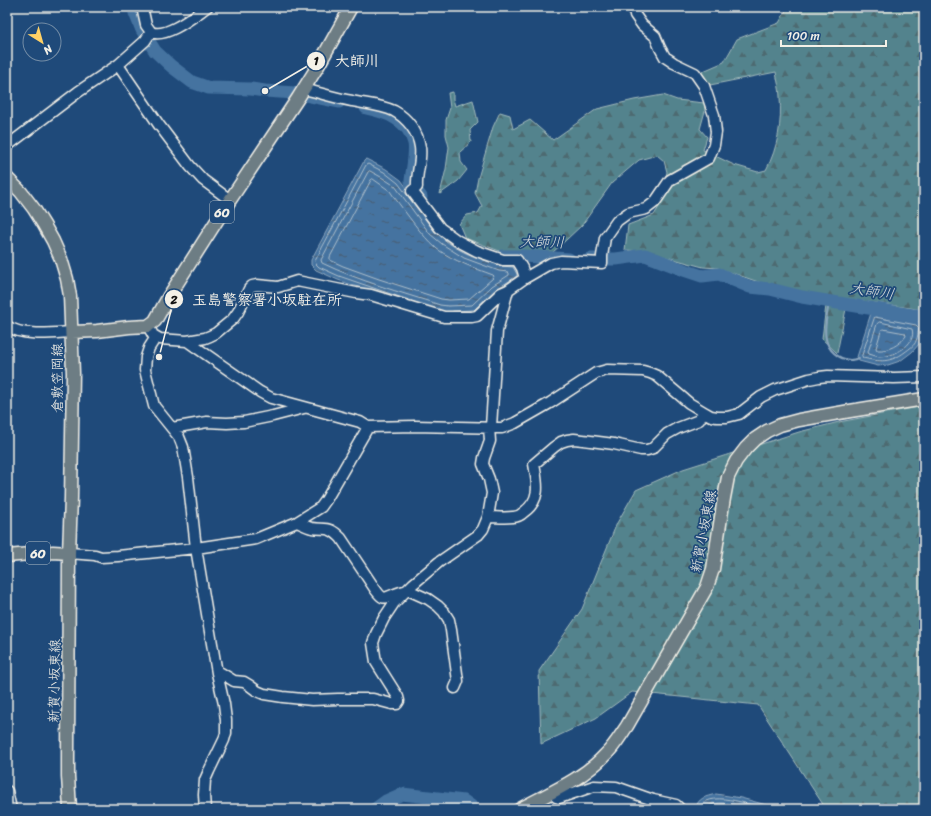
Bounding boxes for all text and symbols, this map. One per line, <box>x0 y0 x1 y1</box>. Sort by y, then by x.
north arrow <box>22 22 62 62</box>
scale bar <box>781 22 886 48</box>
text: 100 m <box>787 25 820 47</box>
text: N <box>39 39 57 60</box>
callout: 大師川 <box>306 47 387 74</box>
text: 大師川 <box>334 48 380 74</box>
text: 1 <box>313 50 319 72</box>
road number: 60 <box>210 201 234 223</box>
water label: 大師川 <box>519 229 565 255</box>
water label: 大師川 <box>848 275 896 307</box>
callout: 玉島警察署小坂駐在所 <box>164 286 350 313</box>
text: 玉島警察署小坂駐在所 <box>192 287 342 313</box>
text: 2 <box>170 289 178 311</box>
street label: 倉敷笠岡線 <box>45 343 70 413</box>
street label: 新賀小坂東線 <box>683 487 724 575</box>
road number: 60 <box>26 542 50 564</box>
street label: 新賀小坂東線 <box>41 639 68 723</box>

